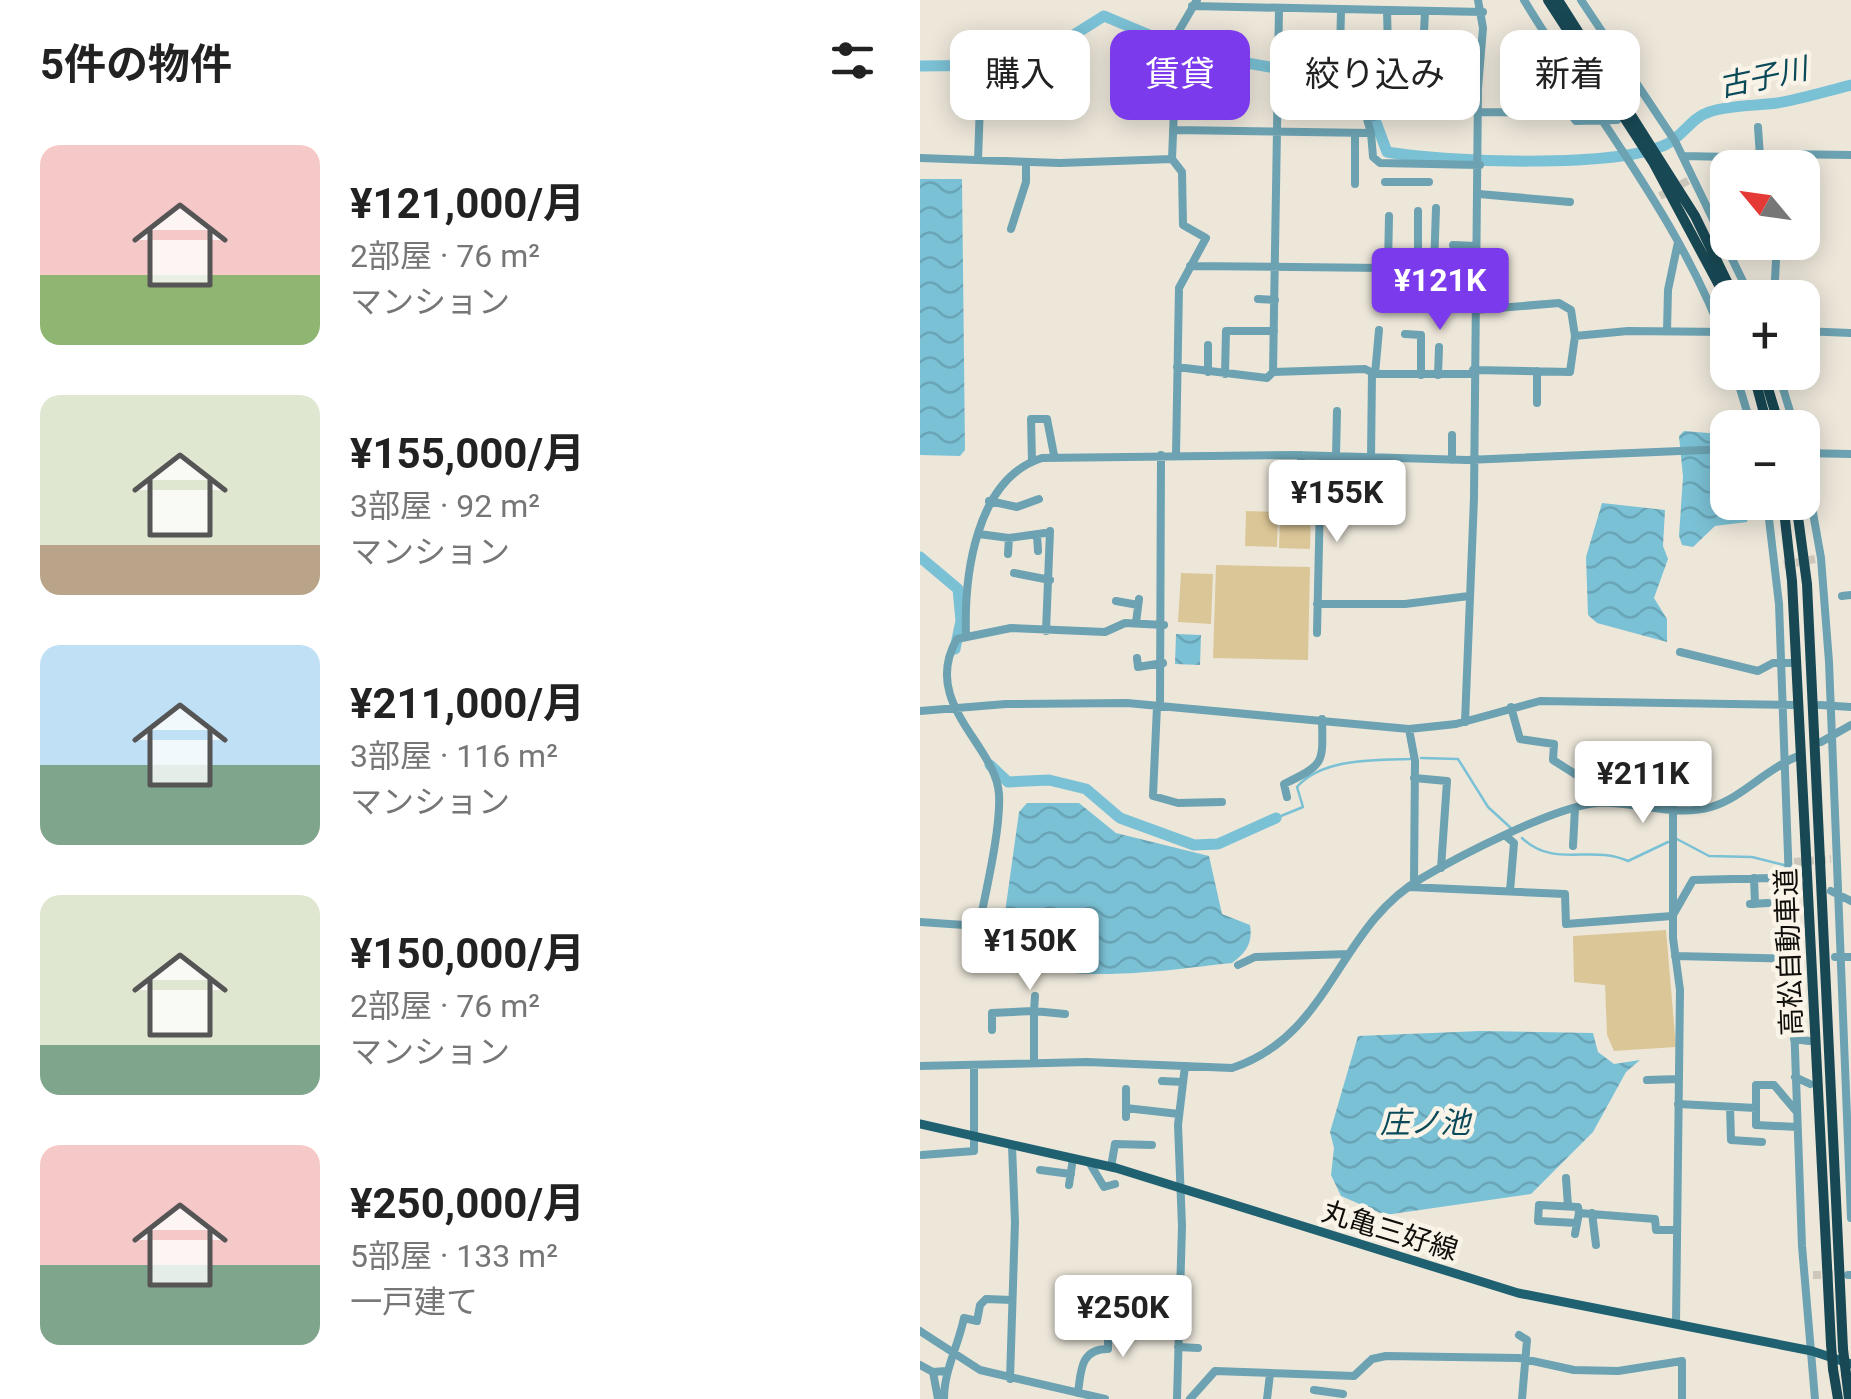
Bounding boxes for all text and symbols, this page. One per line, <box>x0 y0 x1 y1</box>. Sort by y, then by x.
chip: 購入 <box>950 30 1090 120</box>
chip: 賃貸 <box>1110 30 1250 120</box>
chip: 絞り込み <box>1270 30 1480 120</box>
chip: 新着 <box>1500 30 1640 120</box>
icon: filters <box>825 33 880 88</box>
text: 5件の物件 <box>40 40 232 89</box>
water label: 古子川 <box>1715 50 1814 103</box>
north arrow <box>1710 150 1820 260</box>
map controls <box>1710 150 1820 520</box>
text: ¥121,000/月 <box>350 179 585 228</box>
icon: home <box>120 185 240 305</box>
text: 2部屋 · 76 m² <box>350 237 540 275</box>
pin: ¥121K <box>1370 248 1510 333</box>
text: ¥121K <box>1394 261 1486 299</box>
button: + <box>1710 280 1820 390</box>
text: マンション <box>350 283 510 321</box>
button: − <box>1710 410 1820 520</box>
text: ¥155,000/月 <box>350 429 585 478</box>
icon: home <box>120 435 240 555</box>
pin: ¥155K <box>1267 460 1407 545</box>
text: ¥155K <box>1291 473 1383 511</box>
text: 3部屋 · 92 m² <box>350 487 540 525</box>
text: マンション <box>350 533 510 571</box>
text: ¥211,000/月 <box>350 679 585 728</box>
icon: home <box>120 685 240 805</box>
text: 3部屋 · 116 m² <box>350 737 558 775</box>
pin: ¥211K <box>1573 741 1713 826</box>
text: ¥211K <box>1597 754 1689 792</box>
text: マンション <box>350 783 510 821</box>
street label: 高松自動車道 <box>1770 867 1808 1037</box>
pin: ¥150K <box>960 908 1100 993</box>
text: ¥150K <box>984 921 1076 959</box>
text: ¥150,000/月 <box>350 929 585 978</box>
icon: home <box>120 935 240 1055</box>
text: 2部屋 · 76 m² <box>350 987 540 1025</box>
text: マンション <box>350 1033 510 1071</box>
water label: 庄ノ池 <box>1380 1105 1473 1140</box>
text: ¥250,000/月 <box>350 1179 585 1228</box>
icon: home <box>120 1185 240 1305</box>
street label: 丸亀三好線 <box>1318 1195 1462 1267</box>
text: 5部屋 · 133 m² <box>350 1237 558 1275</box>
pin: ¥250K <box>1053 1275 1193 1360</box>
text: 一戸建て <box>350 1283 478 1321</box>
text: ¥250K <box>1077 1288 1169 1326</box>

